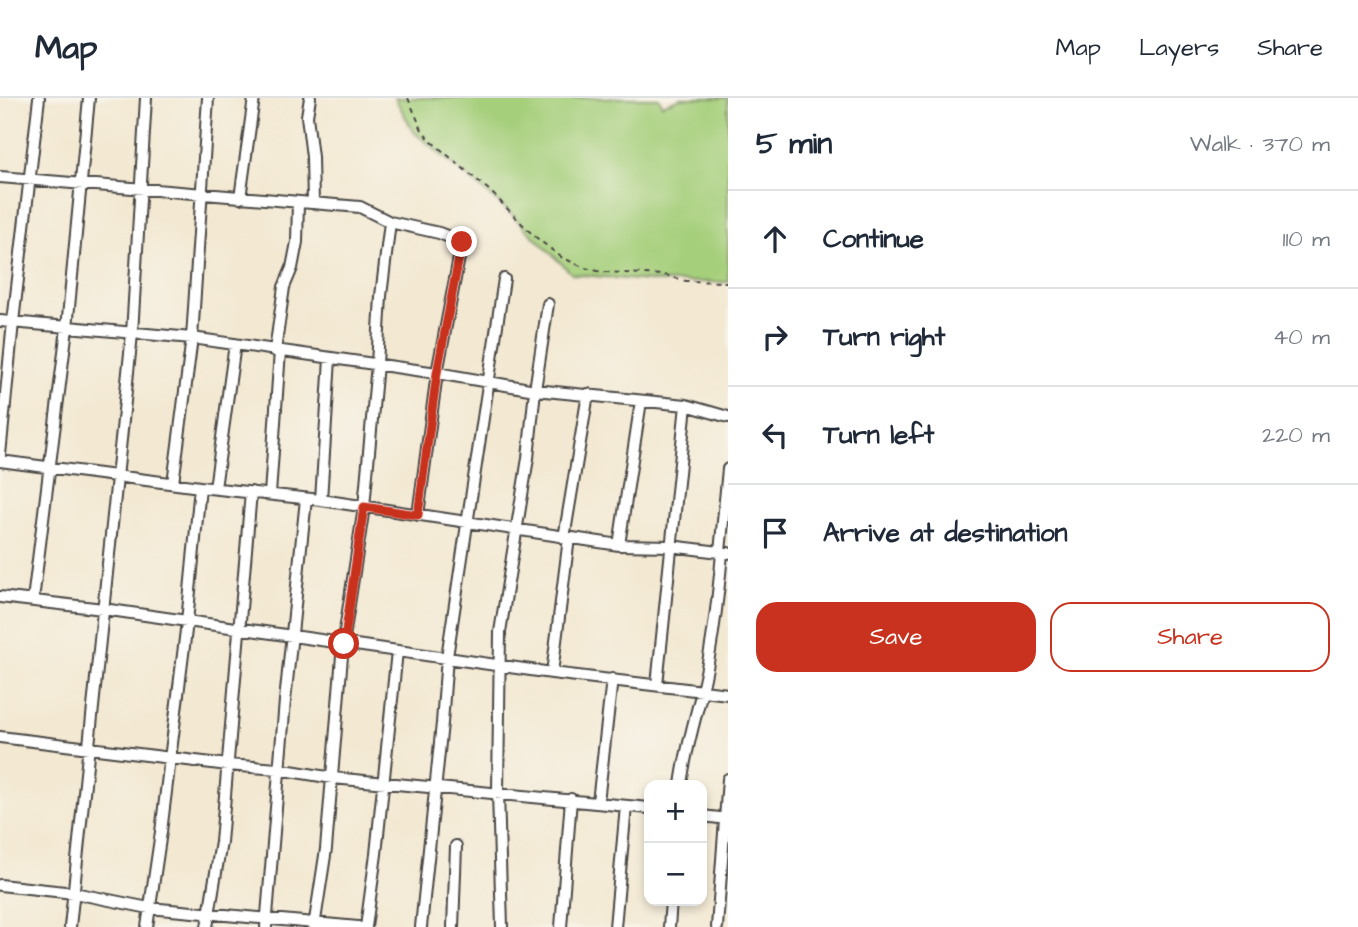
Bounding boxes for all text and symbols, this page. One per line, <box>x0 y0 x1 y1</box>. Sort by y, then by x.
text: Map <box>35 25 97 71</box>
text: Map <box>1056 31 1101 65</box>
text: Layers <box>1139 31 1219 65</box>
text: Share <box>1257 31 1323 65</box>
text: 5 min <box>756 123 832 165</box>
text: Walk · 370 m <box>1190 128 1330 160</box>
icon: ahead <box>756 220 794 258</box>
text: Continue <box>823 221 924 257</box>
text: 110 m <box>1282 223 1330 255</box>
route end <box>446 226 477 257</box>
icon: right <box>756 318 794 356</box>
text: Turn right <box>823 319 945 355</box>
text: 40 m <box>1273 321 1330 353</box>
icon: left <box>756 416 794 454</box>
text: Turn left <box>823 417 934 453</box>
text: 220 m <box>1262 419 1330 451</box>
icon: arrive <box>756 514 794 552</box>
text: Arrive at destination <box>823 515 1068 551</box>
button: Save <box>756 602 1036 672</box>
button: Share <box>1050 602 1330 672</box>
route start <box>328 628 359 659</box>
map controls <box>644 780 707 906</box>
button: + <box>644 780 707 843</box>
button: − <box>644 843 707 906</box>

